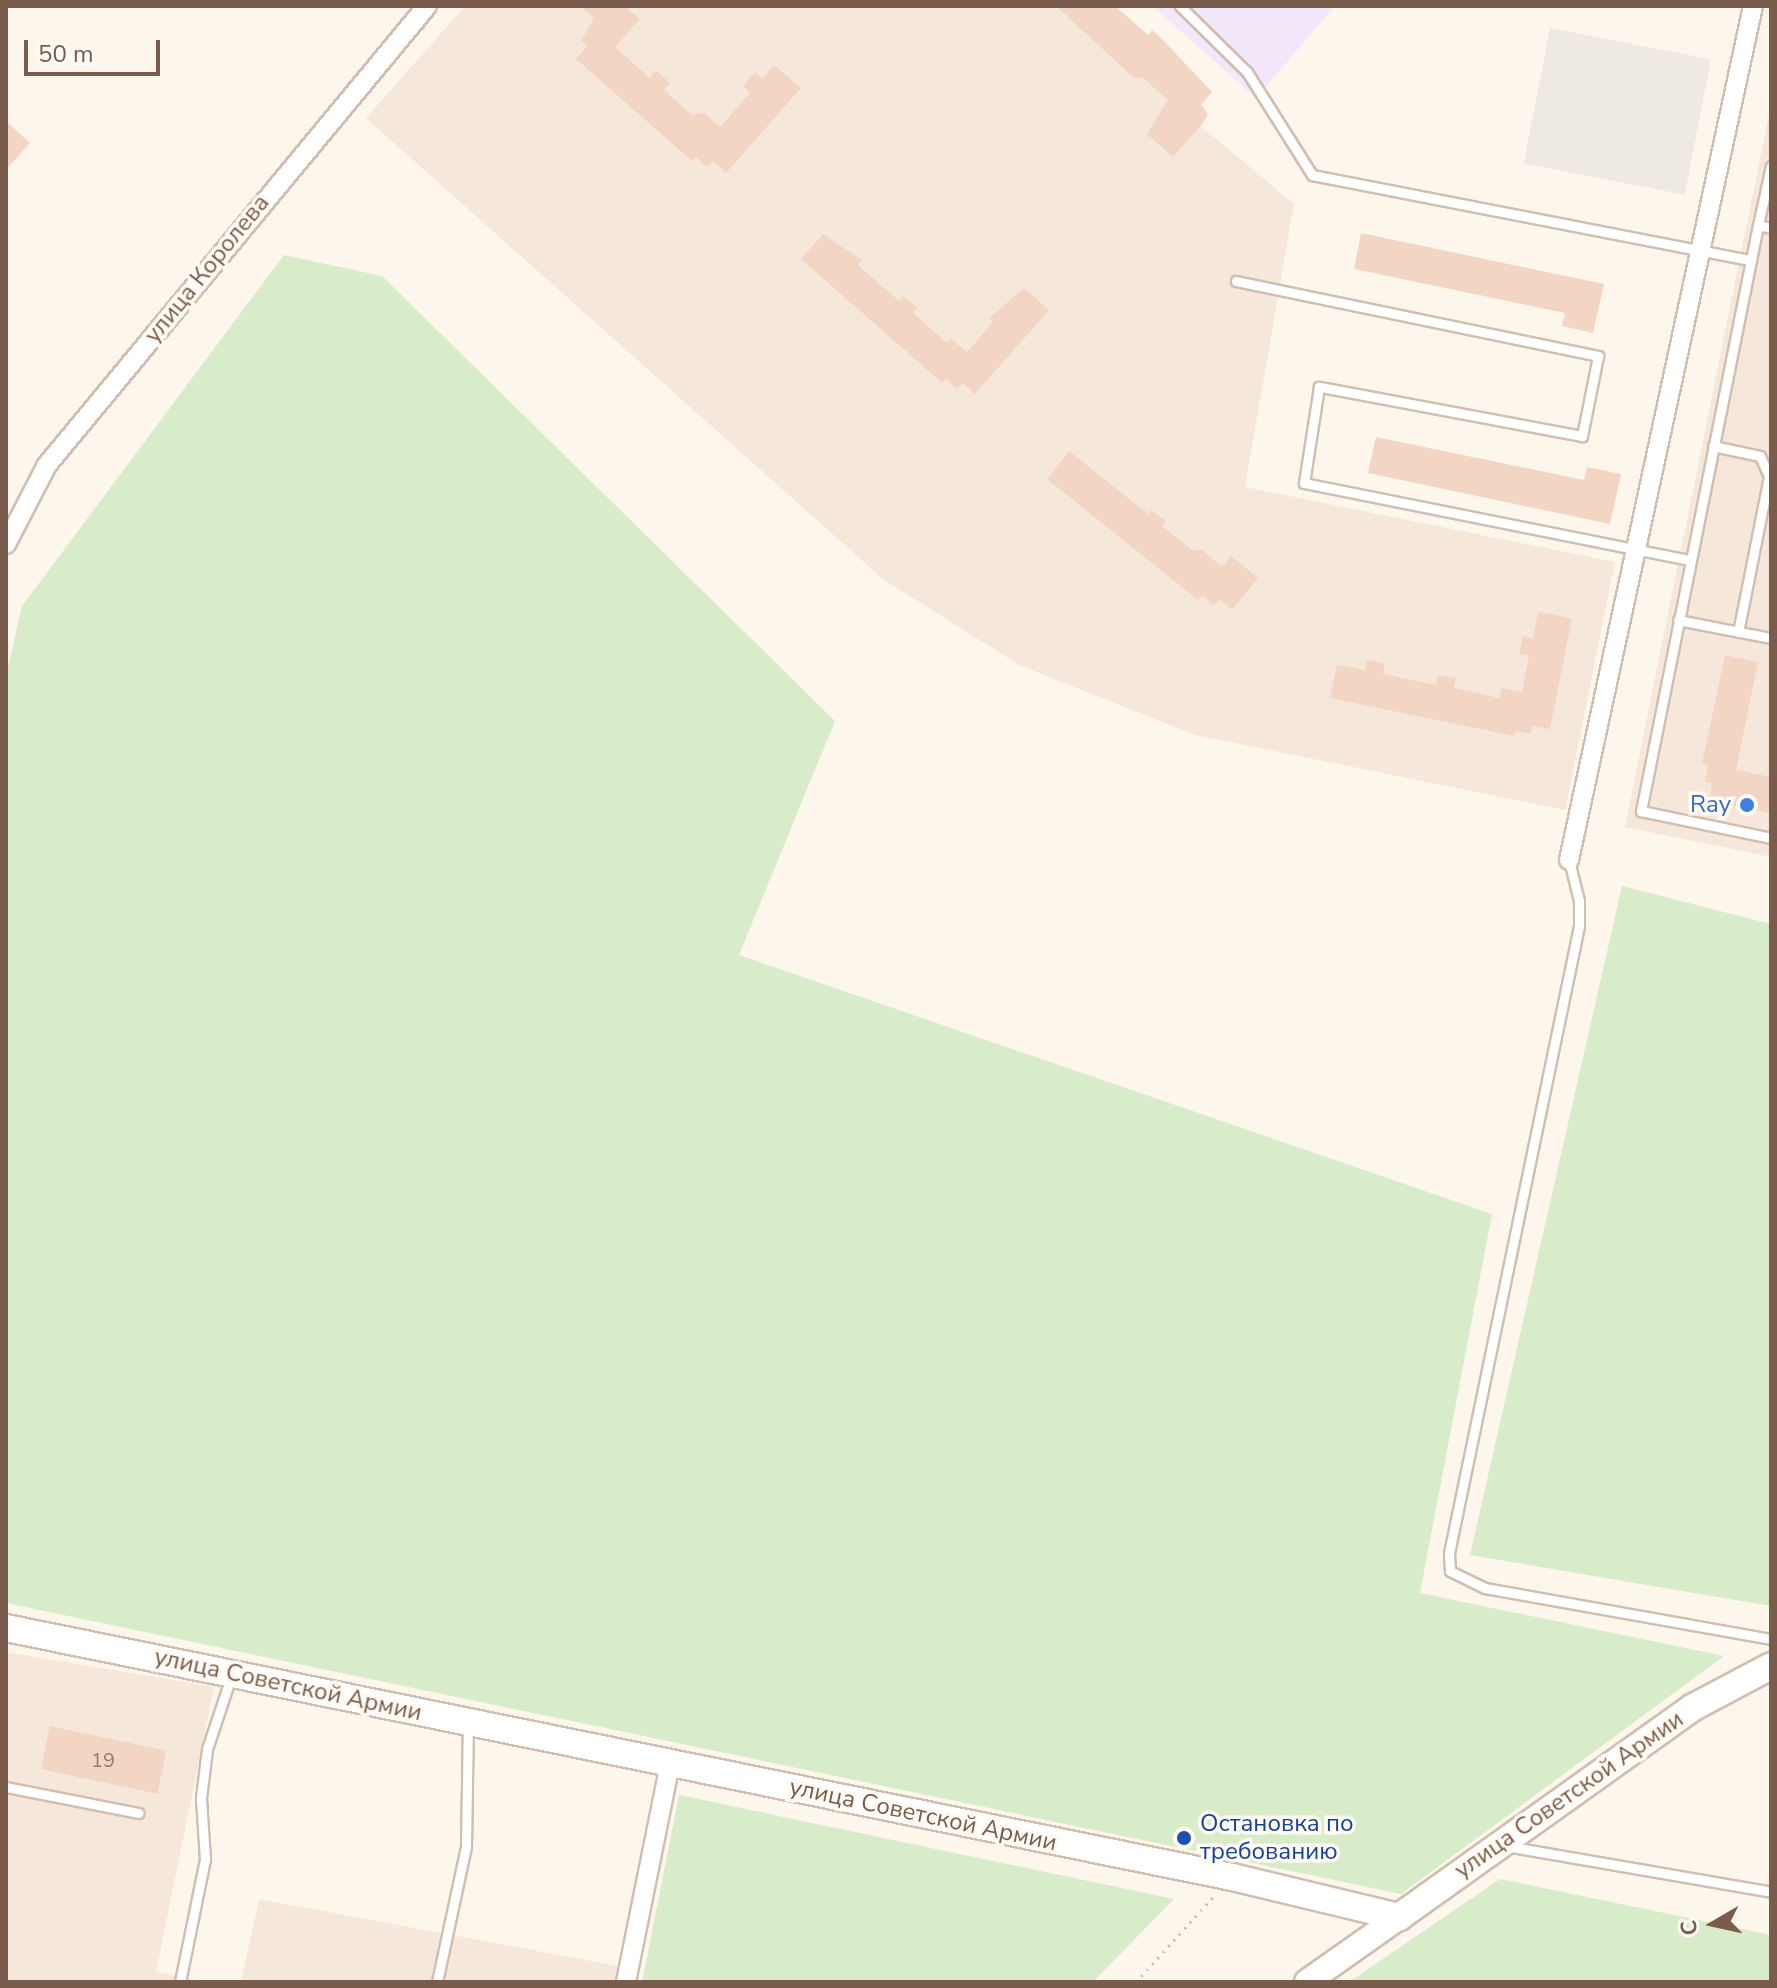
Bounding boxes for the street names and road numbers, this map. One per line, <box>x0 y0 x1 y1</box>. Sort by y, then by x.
street label: улица Королева <box>138 189 276 349</box>
street label: улица Советской Армии <box>152 1643 424 1727</box>
street label: улица Советской Армии <box>1449 1705 1689 1885</box>
street label: улица Советской Армии <box>787 1773 1059 1857</box>

